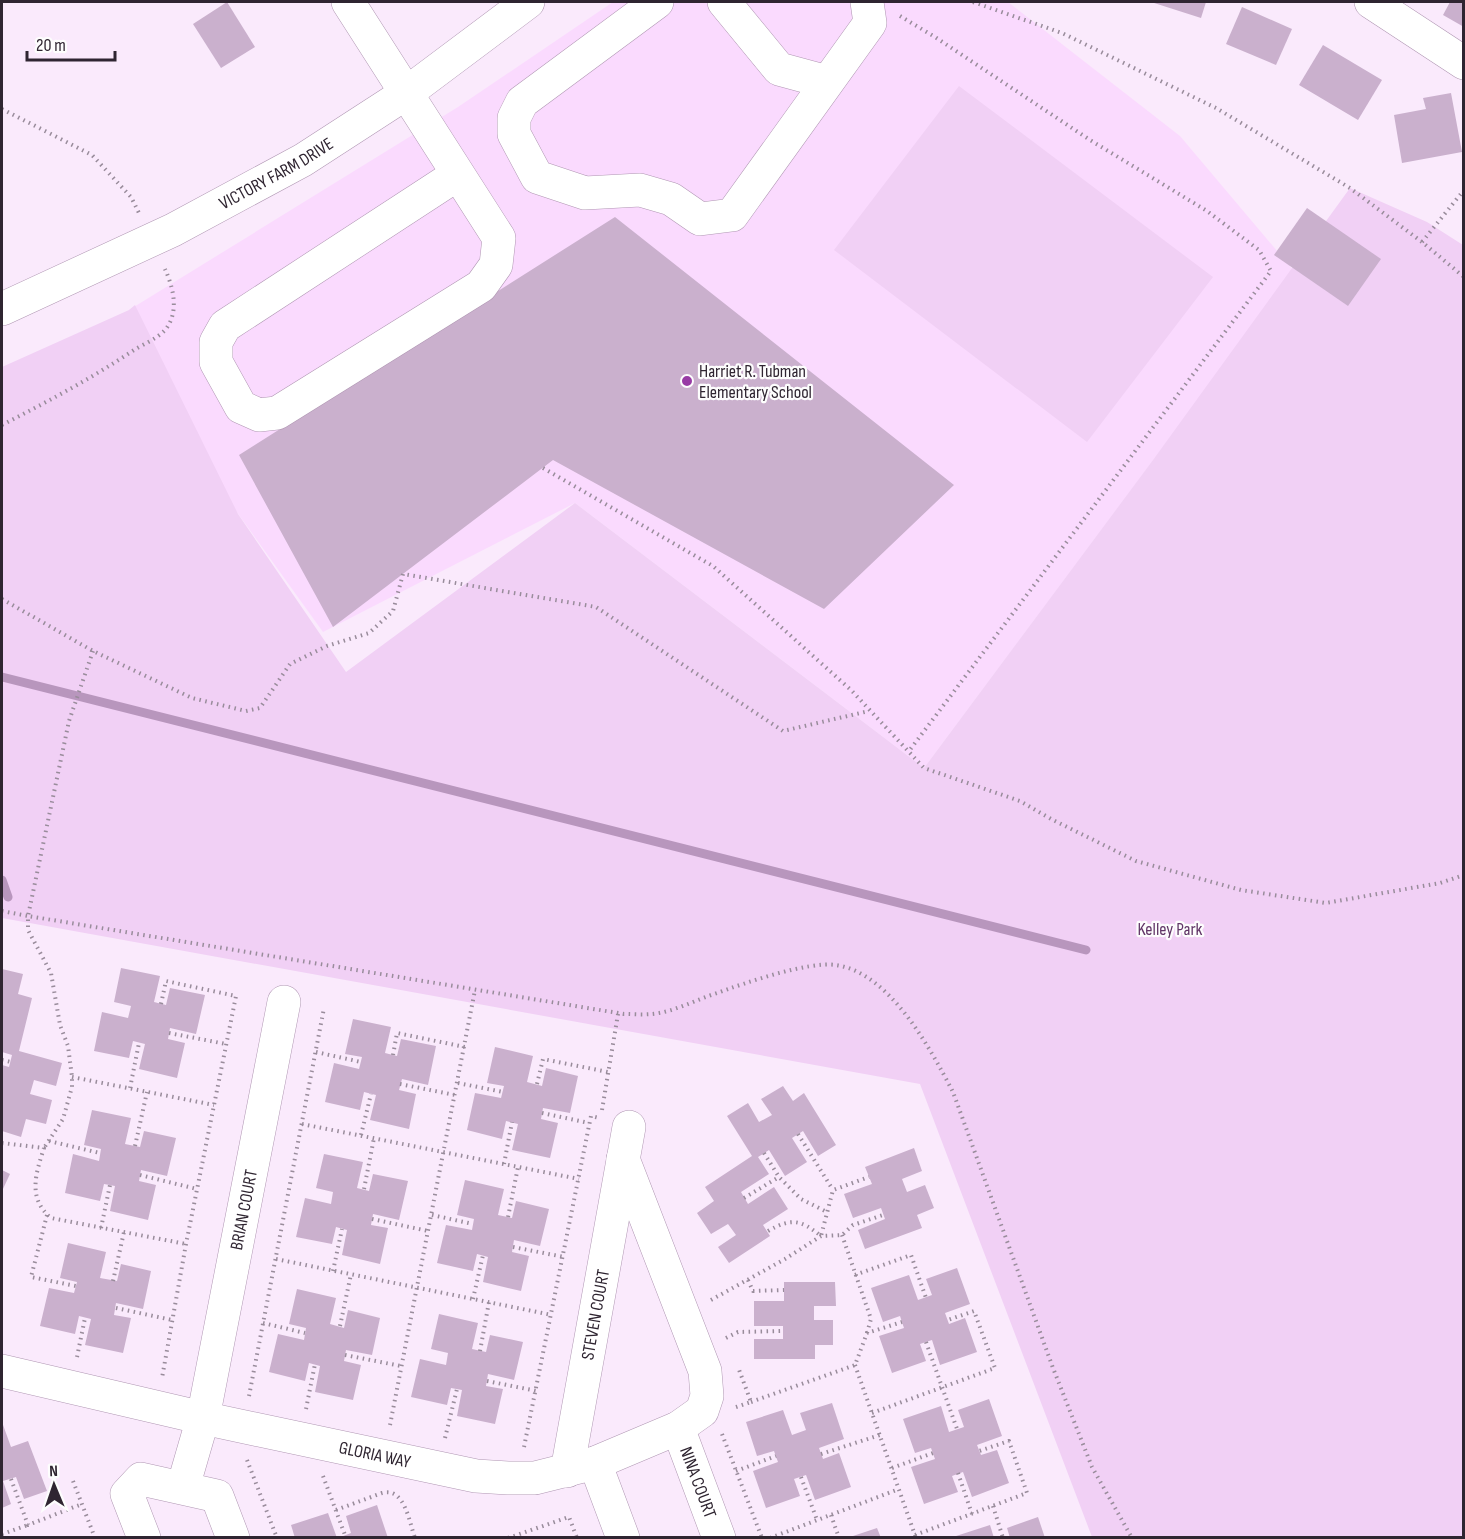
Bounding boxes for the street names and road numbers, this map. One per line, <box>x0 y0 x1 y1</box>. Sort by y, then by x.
street label: VICTORY FARM DRIVE <box>216 133 337 214</box>
street label: BRIAN COURT <box>225 1168 262 1252</box>
street label: STEVEN COURT <box>577 1268 614 1362</box>
street label: GLORIA WAY <box>337 1437 413 1472</box>
street label: NINA COURT <box>675 1444 721 1521</box>

